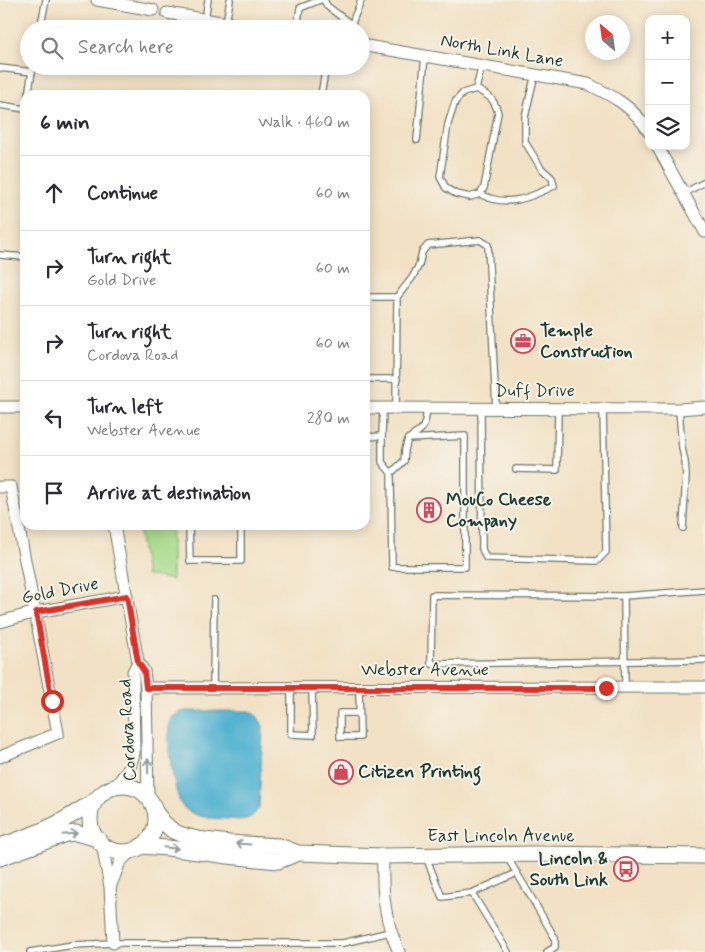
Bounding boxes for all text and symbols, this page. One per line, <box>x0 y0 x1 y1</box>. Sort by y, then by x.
north arrow <box>585 15 630 60</box>
map controls <box>645 15 690 150</box>
button: + <box>645 15 690 60</box>
search box <box>20 20 370 75</box>
street label: North Link Lane <box>439 28 565 74</box>
icon: search <box>38 34 66 62</box>
text: Search here <box>78 35 174 60</box>
button: − <box>645 60 690 105</box>
button: layers <box>645 105 690 150</box>
text: 6 min <box>40 109 90 137</box>
text: Walk · 460 m <box>258 112 350 133</box>
icon: ahead <box>40 179 68 207</box>
text: Continue <box>87 181 158 206</box>
text: 60 m <box>316 183 350 204</box>
text: Turn right <box>87 245 171 270</box>
icon: right <box>40 254 68 282</box>
text: 60 m <box>316 258 350 279</box>
text: Gold Drive <box>87 270 156 291</box>
place label: Temple Construction <box>540 319 633 364</box>
text: Turn right <box>87 320 171 345</box>
office icon: Temple Construction <box>510 328 536 354</box>
icon: right <box>40 329 68 357</box>
text: 60 m <box>316 333 350 354</box>
text: Cordova Road <box>87 345 178 366</box>
street label: Duff Drive <box>495 379 575 403</box>
text: Turn left <box>87 395 163 420</box>
icon: left <box>40 404 68 432</box>
text: 280 m <box>307 408 350 429</box>
text: Webster Avenue <box>87 420 201 441</box>
icon: arrive <box>40 479 68 507</box>
text: Arrive at destination <box>87 481 251 506</box>
place label: MouCo Cheese Company <box>446 488 552 533</box>
building icon: MouCo Cheese Company <box>416 497 442 523</box>
street label: Gold Drive <box>20 572 100 610</box>
street label: Webster Avenue <box>361 658 489 682</box>
route end <box>595 677 618 700</box>
street label: Cordova Road <box>113 678 143 782</box>
route start <box>41 690 64 713</box>
one-way arrow <box>143 759 152 775</box>
shop icon: Citizen Printing <box>328 759 354 785</box>
place label: Citizen Printing <box>358 760 481 786</box>
street label: East Lincoln Avenue <box>427 824 575 848</box>
one-way arrow <box>62 830 78 839</box>
one-way arrow <box>235 839 251 848</box>
one-way arrow <box>162 844 178 853</box>
place label: Lincoln & South Link <box>530 847 608 892</box>
bus stop icon: Lincoln & South Link <box>613 856 639 882</box>

